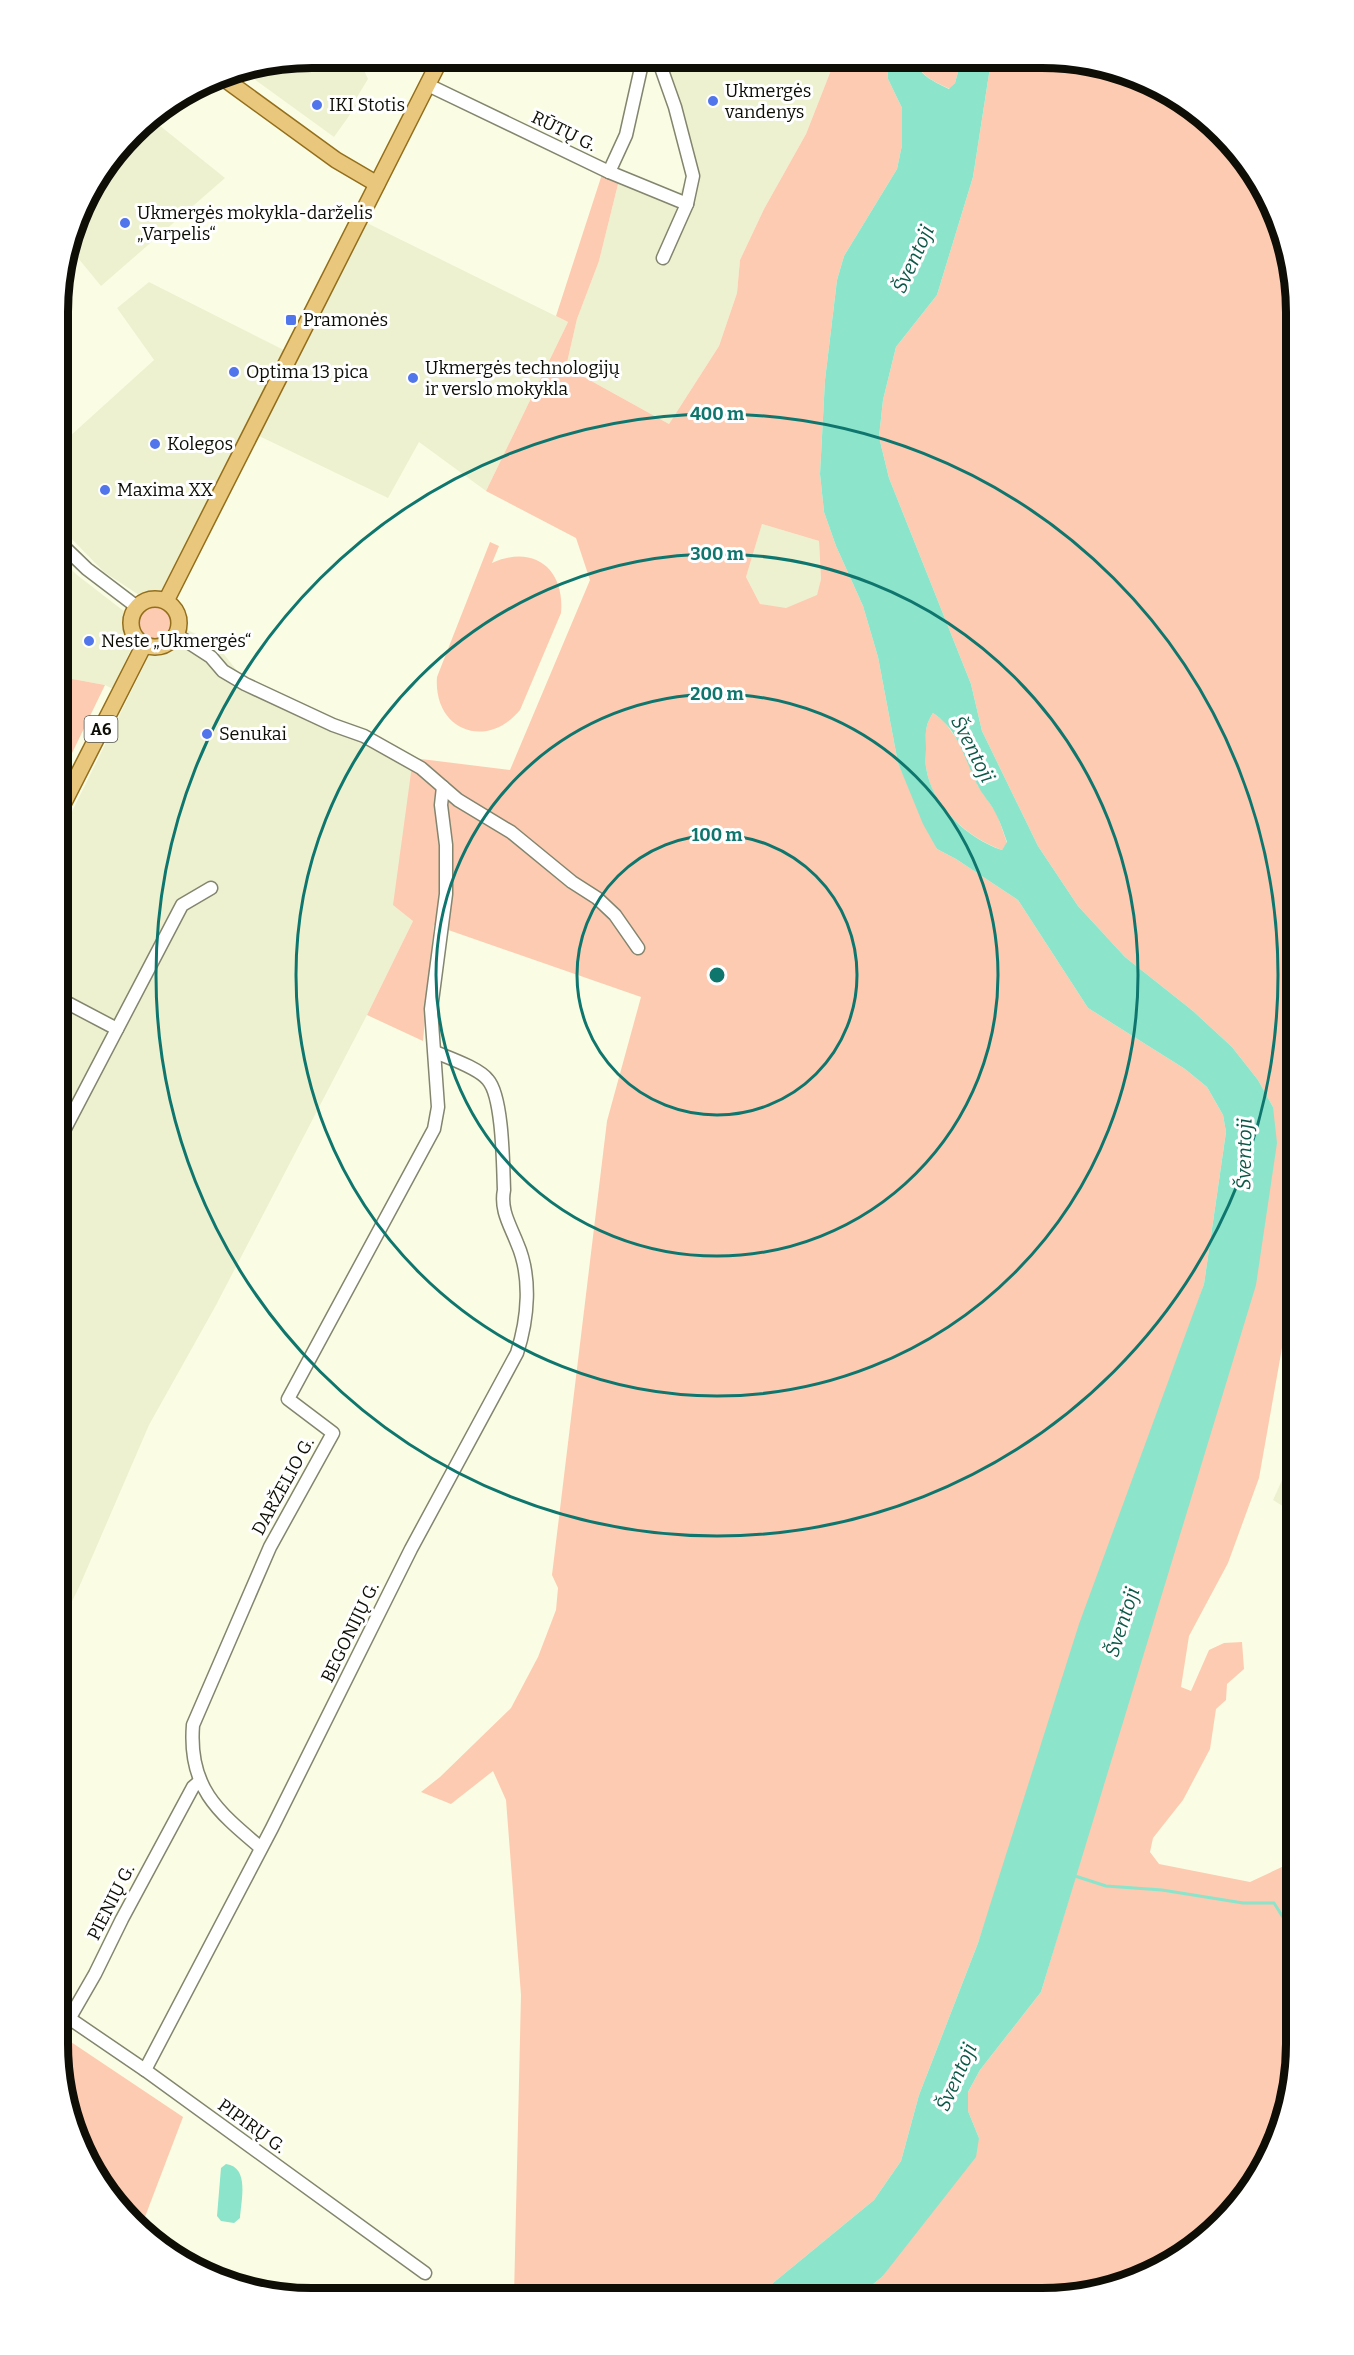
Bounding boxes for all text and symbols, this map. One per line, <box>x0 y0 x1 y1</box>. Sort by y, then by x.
place label: Ukmergės vandenys <box>724 80 811 123</box>
place label: IKI Stotis <box>329 94 405 116</box>
marker: Ukmergės vandenys <box>706 94 720 108</box>
marker: IKI Stotis <box>310 98 324 112</box>
street label: RŪTŲ G. <box>528 106 600 156</box>
place label: Ukmergės mokykla-darželis „Varpelis“ <box>137 202 373 245</box>
marker: Ukmergės mokykla-darželis „Varpelis“ <box>118 216 132 230</box>
water label: Šventoji <box>887 221 940 297</box>
place label: Pramonės <box>303 309 388 331</box>
marker: Pramonės <box>284 313 298 327</box>
place label: Ukmergės technologijų ir verslo mokykla <box>425 357 620 400</box>
place label: Optima 13 pica <box>246 361 368 383</box>
marker: Optima 13 pica <box>227 365 241 379</box>
marker: Ukmergės technologijų ir verslo mokykla <box>406 371 420 385</box>
text: 400 m <box>690 403 744 425</box>
place label: Kolegos <box>167 433 233 455</box>
marker: Kolegos <box>148 437 162 451</box>
place label: Maxima XX <box>117 479 214 501</box>
marker: Maxima XX <box>98 483 112 497</box>
text: 300 m <box>690 543 744 565</box>
place label: Neste „Ukmergės“ <box>101 630 251 652</box>
marker: Neste „Ukmergės“ <box>82 634 96 648</box>
text: 200 m <box>690 683 744 705</box>
water label: Šventoji <box>945 712 1000 787</box>
road number: A6 <box>84 716 118 742</box>
place label: Senukai <box>219 723 287 745</box>
marker: Senukai <box>200 727 214 741</box>
text: 100 m <box>691 824 743 846</box>
centre of rings <box>707 965 727 985</box>
water label: Šventoji <box>1231 1118 1258 1190</box>
street label: DARŽELIO G. <box>247 1433 319 1539</box>
street label: BEGONIJŲ G. <box>316 1578 384 1686</box>
water label: Šventoji <box>1099 1584 1146 1660</box>
street label: PIENIŲ G. <box>82 1860 140 1944</box>
water label: Šventoji <box>930 2039 983 2115</box>
street label: PIPIRŲ G. <box>214 2094 290 2158</box>

